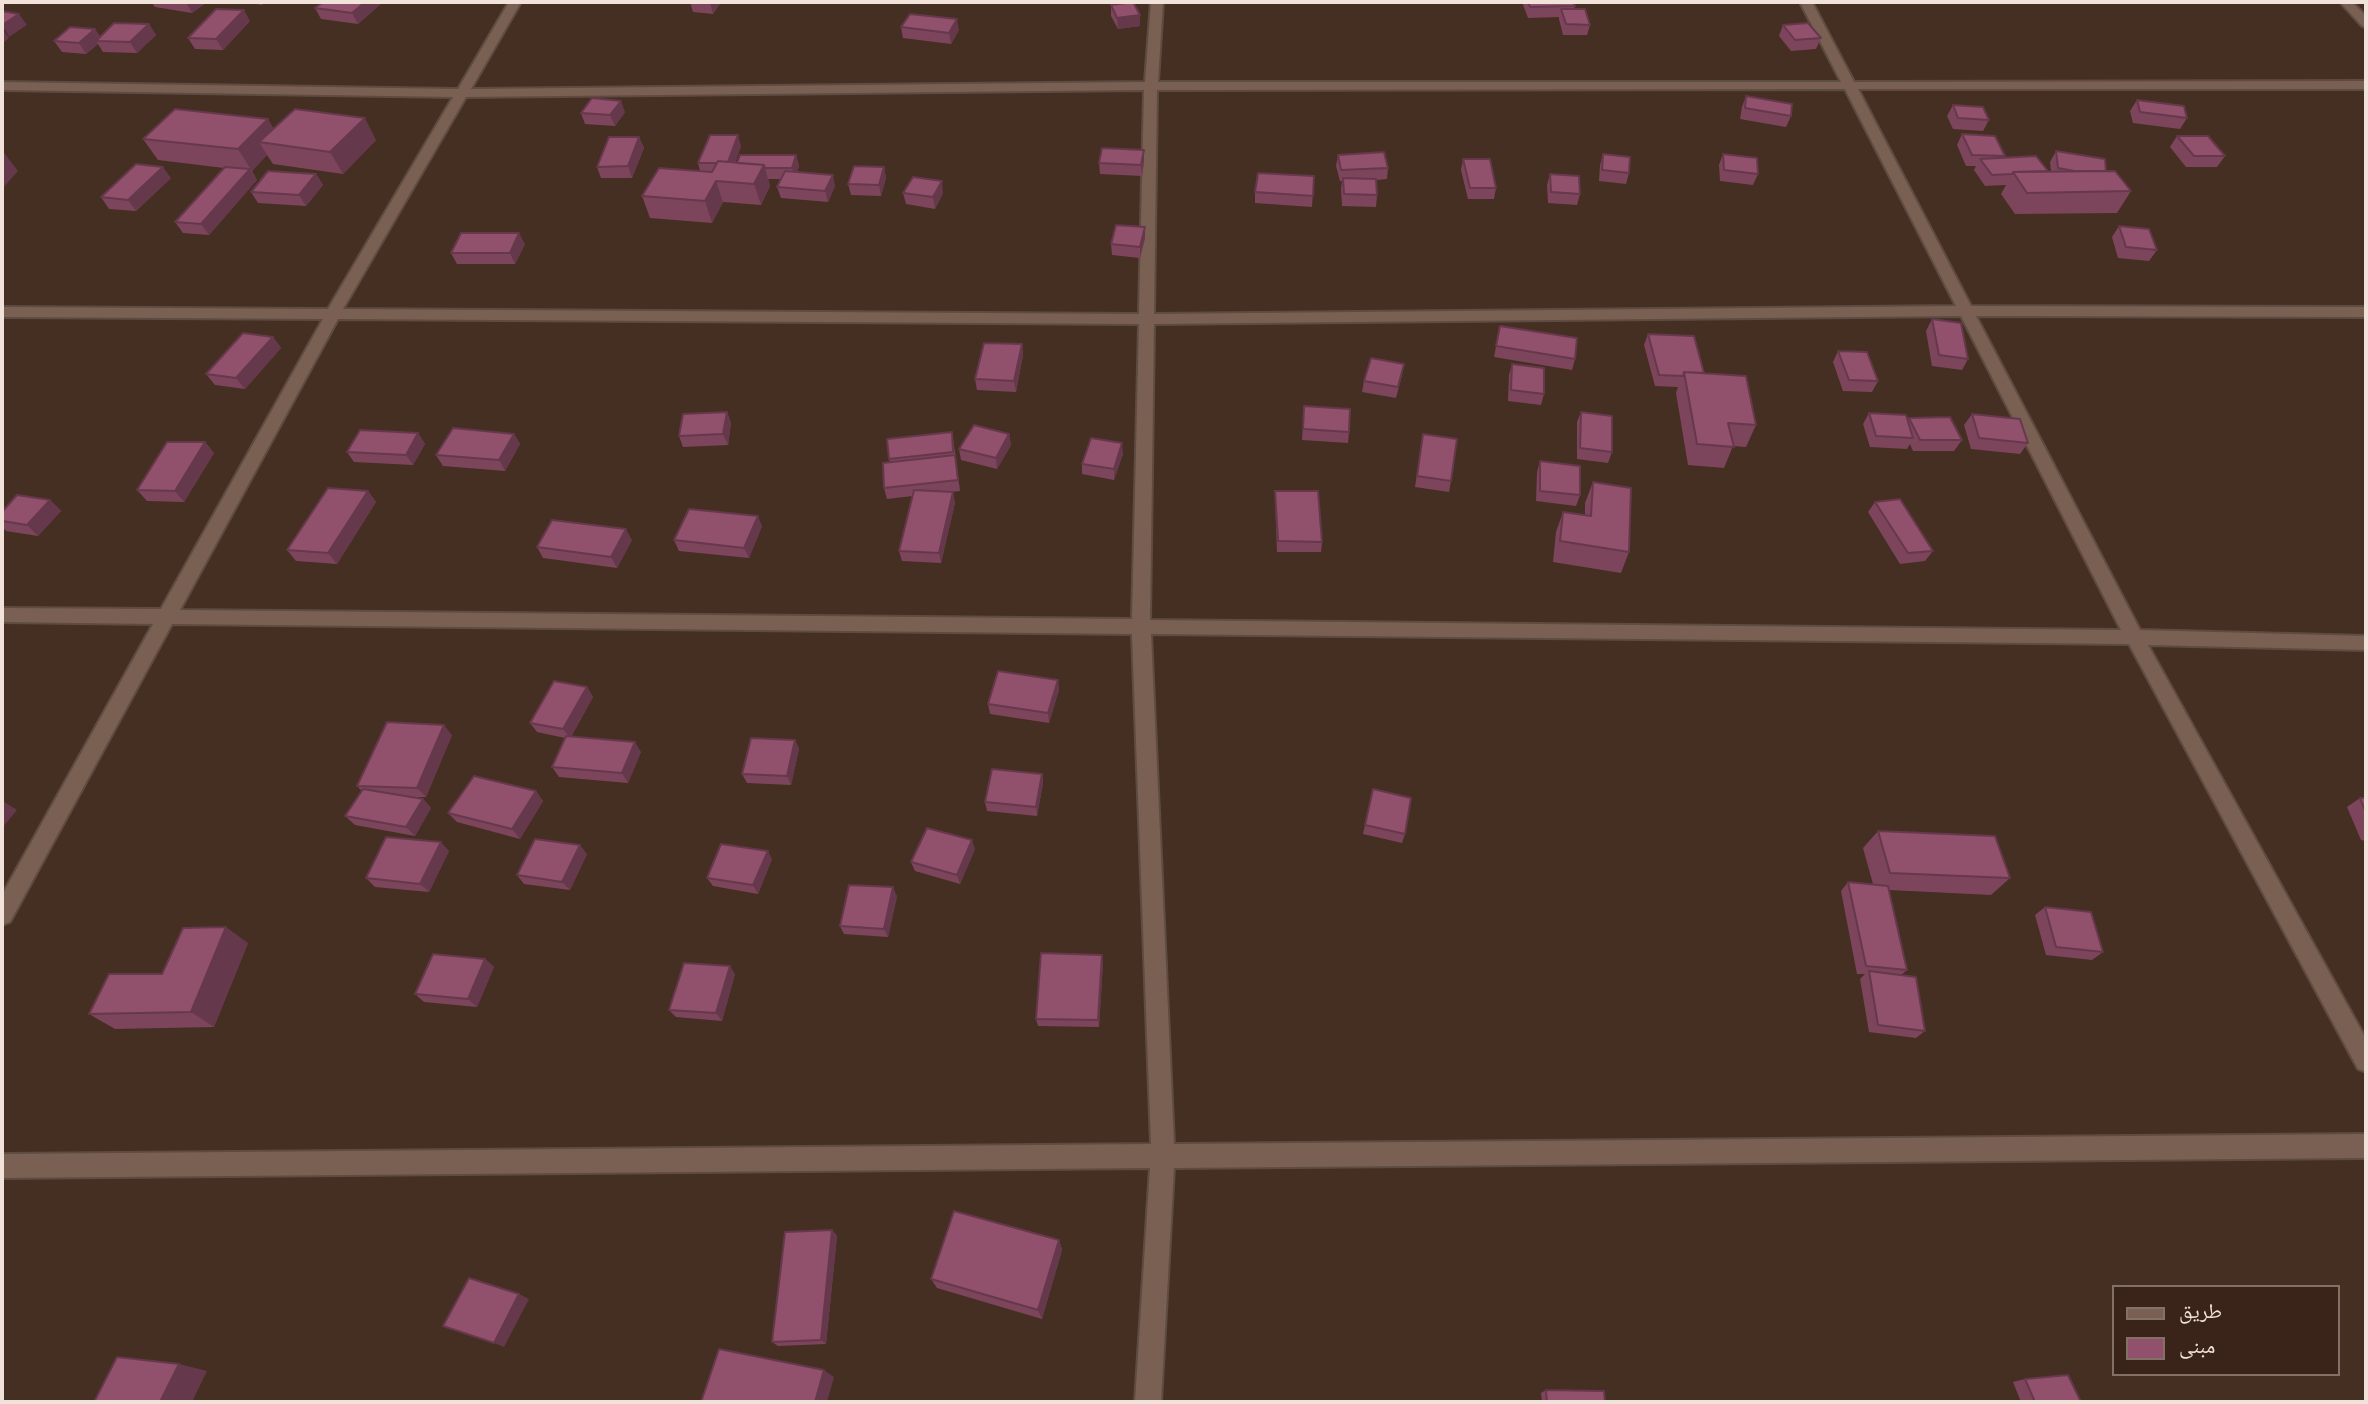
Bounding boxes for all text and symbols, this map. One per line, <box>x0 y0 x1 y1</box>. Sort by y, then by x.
legend <box>2112 1285 2340 1376</box>
text: طريق <box>2179 1297 2222 1324</box>
text: مبنى <box>2179 1332 2215 1359</box>

